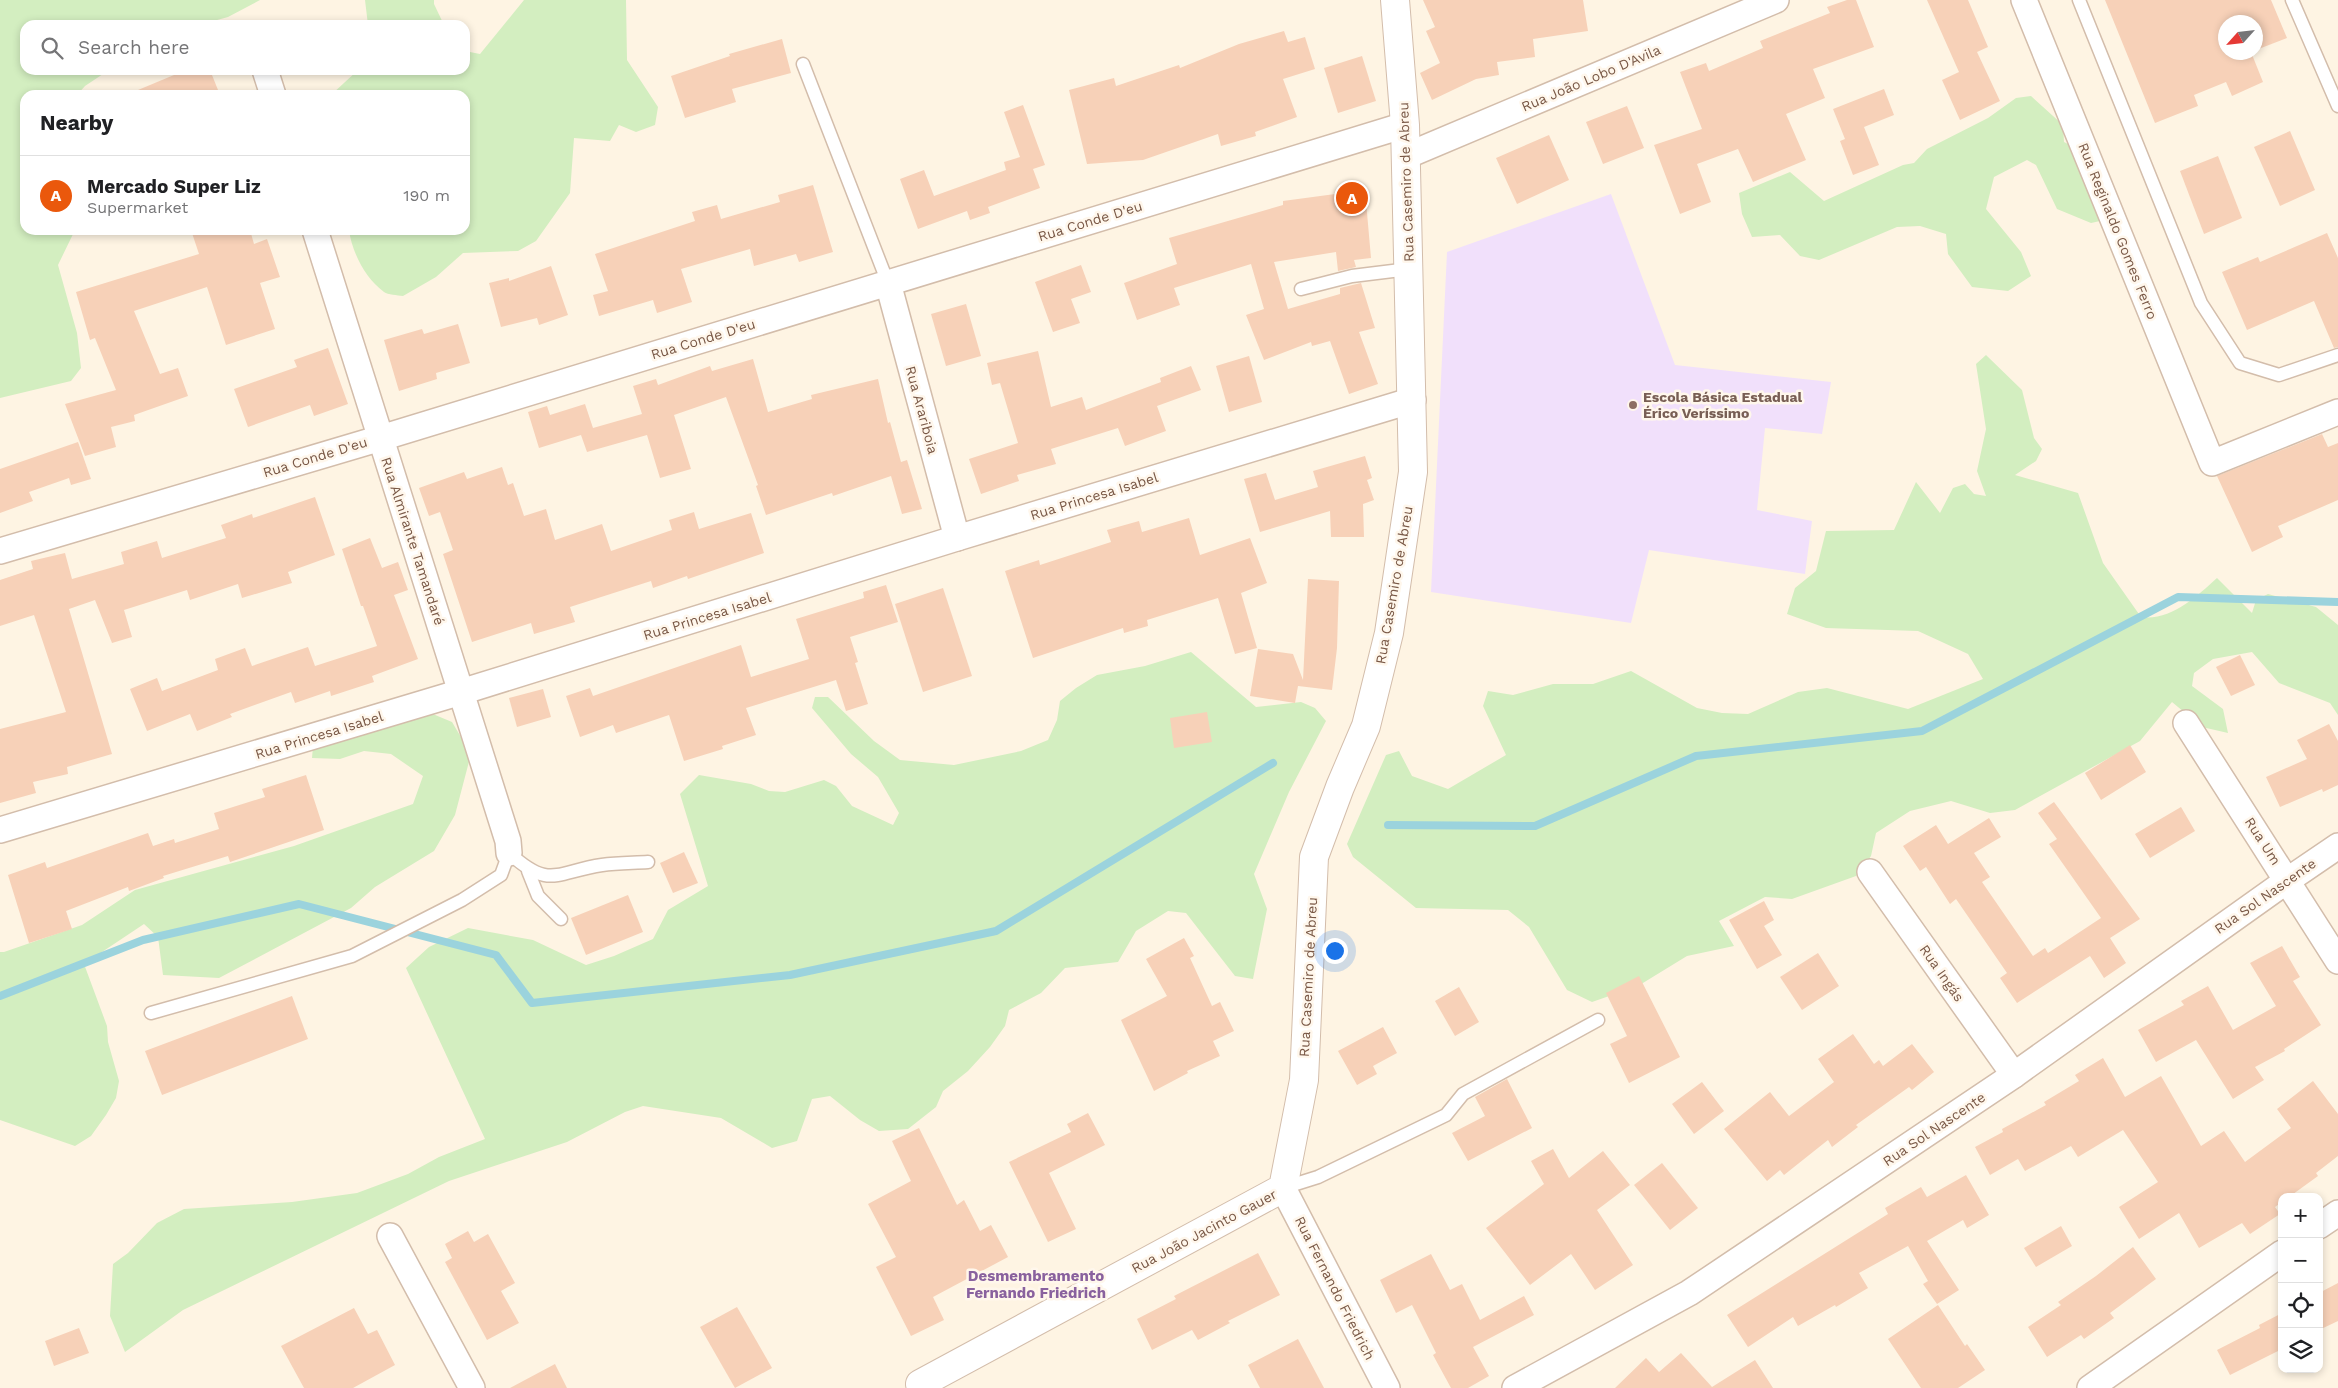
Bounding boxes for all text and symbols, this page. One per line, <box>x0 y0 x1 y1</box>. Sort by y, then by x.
north arrow <box>2218 15 2263 60</box>
search box <box>20 20 470 75</box>
icon: search <box>38 34 66 62</box>
text: Search here <box>78 36 189 59</box>
street label: Rua João Lobo D'Avila <box>1519 41 1663 115</box>
street label: Rua Casemiro de Abreu <box>1395 102 1417 262</box>
text: Nearby <box>40 110 113 135</box>
street label: Rua Reginaldo Gomes Ferro <box>2075 140 2161 322</box>
text: Mercado Super Liz <box>87 175 261 198</box>
pin: A <box>1336 179 1368 217</box>
text: A <box>51 186 61 205</box>
text: 190 m <box>403 186 450 205</box>
text: Supermarket <box>87 198 188 217</box>
street label: Rua Conde D'eu <box>1036 198 1144 244</box>
street label: Rua Conde D'eu <box>649 316 757 362</box>
street label: Rua Arariboia <box>903 364 941 456</box>
place label: Escola Básica Estadual Érico Veríssimo <box>1643 389 1803 421</box>
marker: Escola Básica Estadual Érico Veríssimo <box>1627 399 1639 411</box>
street label: Rua Conde D'eu <box>261 434 369 480</box>
street label: Rua Almirante Tamandaré <box>378 455 448 627</box>
street label: Rua Princesa Isabel <box>1028 469 1161 523</box>
street label: Rua Casemiro de Abreu <box>1372 505 1416 665</box>
street label: Rua Princesa Isabel <box>641 589 774 643</box>
street label: Rua Princesa Isabel <box>253 708 386 762</box>
street label: Rua Um <box>2242 814 2284 868</box>
street label: Rua Sol Nascente <box>2211 855 2319 937</box>
street label: Rua Casemiro de Abreu <box>1296 897 1320 1057</box>
your location <box>1322 938 1348 964</box>
street label: Rua Ingás <box>1917 942 1967 1004</box>
street label: Rua Sol Nascente <box>1880 1089 1988 1169</box>
street label: Rua João Jacinto Gauer <box>1129 1186 1280 1276</box>
map controls <box>2278 1193 2323 1373</box>
button: + <box>2278 1193 2323 1238</box>
street label: Rua Fernando Friedrich <box>1292 1213 1378 1363</box>
button: − <box>2278 1238 2323 1283</box>
district label: Desmembramento Fernando Friedrich <box>966 1267 1106 1302</box>
button: locate <box>2278 1283 2323 1328</box>
button: layers <box>2278 1328 2323 1373</box>

